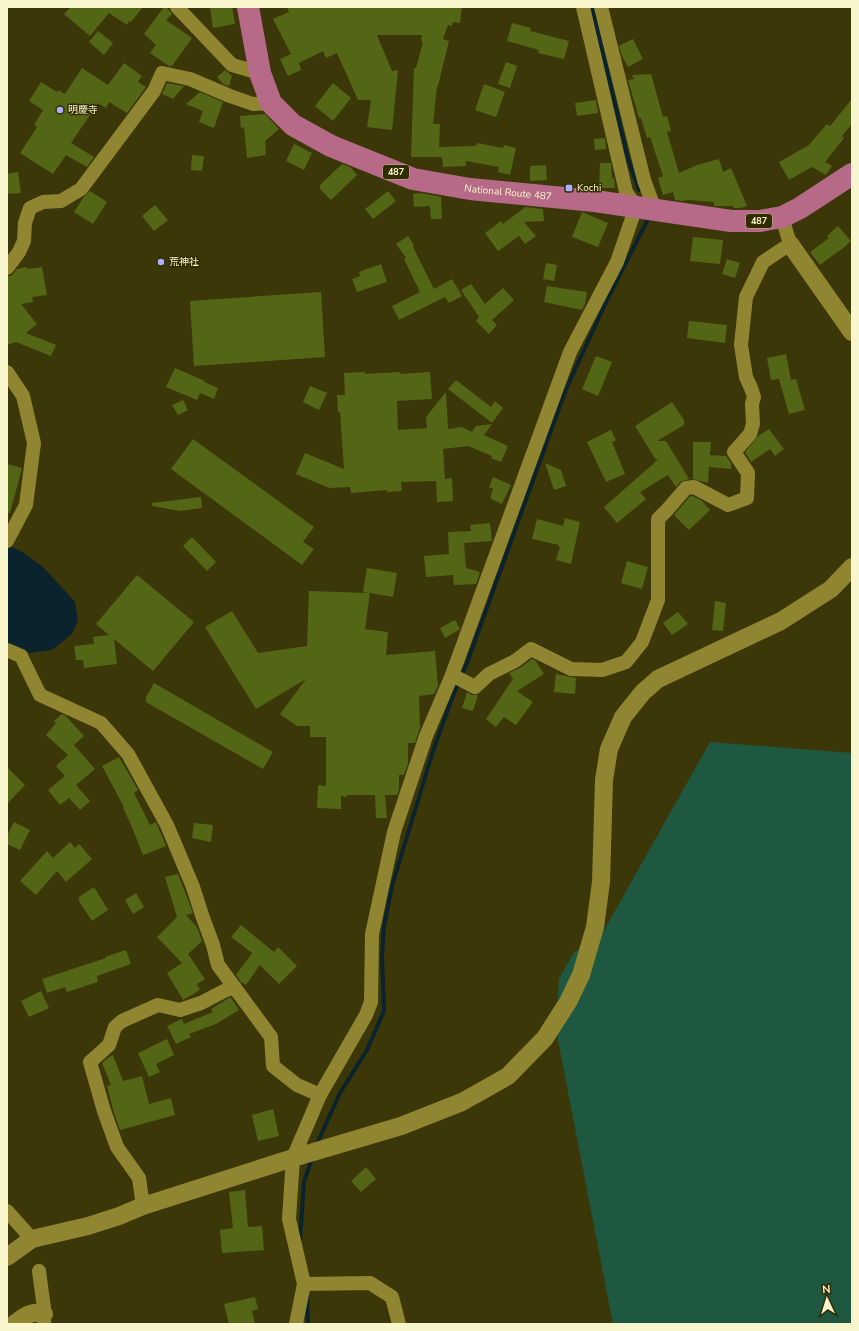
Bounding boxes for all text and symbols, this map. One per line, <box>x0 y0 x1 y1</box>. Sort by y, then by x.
place label: 明慶寺 <box>68 103 98 117</box>
marker: 明慶寺 <box>55 105 65 115</box>
road number: 487 <box>383 165 409 179</box>
street label: National Route 487 <box>463 181 552 204</box>
place label: Kochi <box>577 181 601 195</box>
marker: Kochi <box>564 183 574 193</box>
road number: 487 <box>746 214 772 228</box>
place label: 荒神社 <box>169 255 199 269</box>
marker: 荒神社 <box>156 257 166 267</box>
north arrow <box>807 1279 847 1319</box>
text: N <box>822 1282 831 1297</box>

